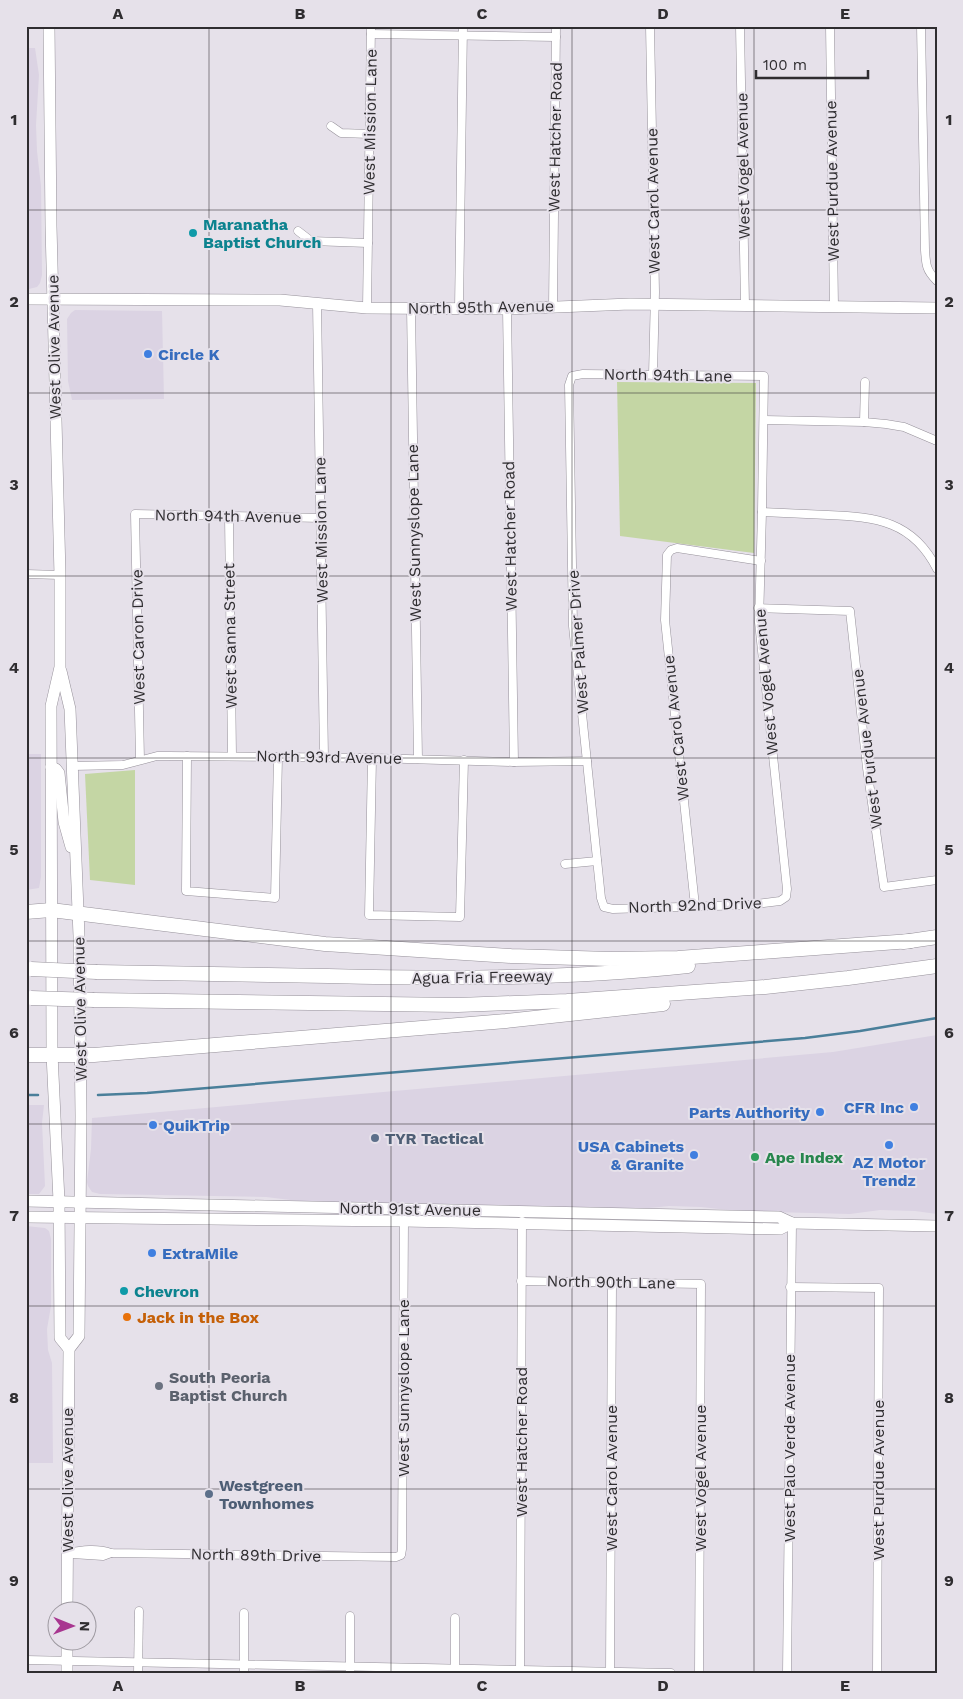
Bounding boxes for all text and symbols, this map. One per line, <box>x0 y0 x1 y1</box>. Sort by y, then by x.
text: A <box>113 4 124 23</box>
text: B <box>295 4 306 23</box>
text: C <box>477 4 488 23</box>
text: D <box>657 4 669 23</box>
text: E <box>840 4 850 23</box>
scale bar <box>756 48 868 80</box>
street label: West Mission Lane <box>359 49 381 195</box>
text: 100 m <box>763 56 807 74</box>
street label: West Hatcher Road <box>544 62 566 212</box>
street label: West Vogel Avenue <box>732 92 754 240</box>
street label: West Purdue Avenue <box>821 100 843 262</box>
text: 1 <box>11 110 17 129</box>
text: 1 <box>946 110 952 129</box>
street label: West Carol Avenue <box>642 128 664 274</box>
place label: Maranatha Baptist Church <box>203 215 321 252</box>
marker: Maranatha Baptist Church <box>187 227 199 239</box>
street label: West Olive Avenue <box>43 274 65 420</box>
text: 2 <box>9 292 19 311</box>
text: 2 <box>944 292 954 311</box>
street label: North 95th Avenue <box>408 296 554 318</box>
place label: Circle K <box>158 345 220 364</box>
marker: Circle K <box>142 348 154 360</box>
street label: North 94th Lane <box>603 364 733 386</box>
street label: West Sunnyslope Lane <box>403 444 425 622</box>
street label: West Mission Lane <box>310 457 332 603</box>
street label: West Hatcher Road <box>499 461 521 611</box>
text: 3 <box>9 475 19 494</box>
text: 3 <box>944 475 954 494</box>
street label: North 94th Avenue <box>154 505 302 527</box>
street label: West Sanna Street <box>219 563 241 709</box>
street label: West Caron Drive <box>127 569 149 705</box>
street label: West Palmer Drive <box>563 569 593 715</box>
street label: West Vogel Avenue <box>750 608 782 756</box>
street label: West Carol Avenue <box>659 654 693 802</box>
text: 4 <box>9 658 19 677</box>
text: 4 <box>944 658 954 677</box>
street label: West Purdue Avenue <box>848 668 886 830</box>
street label: North 93rd Avenue <box>256 746 402 768</box>
text: 5 <box>9 840 19 859</box>
text: 5 <box>944 840 954 859</box>
street label: North 92nd Drive <box>628 893 762 917</box>
street label: West Olive Avenue <box>69 936 91 1082</box>
street label: Agua Fria Freeway <box>411 966 553 988</box>
text: 6 <box>9 1023 19 1042</box>
text: 6 <box>944 1023 954 1042</box>
place label: CFR Inc <box>844 1098 904 1117</box>
marker: CFR Inc <box>908 1101 920 1113</box>
place label: Parts Authority <box>689 1103 811 1122</box>
marker: Parts Authority <box>814 1106 826 1118</box>
place label: QuikTrip <box>163 1116 230 1135</box>
marker: QuikTrip <box>147 1119 159 1131</box>
place label: TYR Tactical <box>385 1129 484 1148</box>
marker: TYR Tactical <box>369 1132 381 1144</box>
place label: USA Cabinets & Granite <box>578 1137 684 1174</box>
marker: AZ Motor Trendz <box>883 1139 895 1151</box>
place label: Ape Index <box>765 1148 844 1167</box>
marker: USA Cabinets & Granite <box>688 1149 700 1161</box>
marker: Ape Index <box>749 1151 761 1163</box>
place label: AZ Motor Trendz <box>852 1153 926 1190</box>
street label: North 91st Avenue <box>339 1198 481 1220</box>
text: 7 <box>9 1206 19 1225</box>
text: 7 <box>944 1206 954 1225</box>
place label: ExtraMile <box>162 1244 238 1263</box>
marker: ExtraMile <box>146 1247 158 1259</box>
street label: North 90th Lane <box>546 1271 676 1293</box>
place label: Chevron <box>134 1282 199 1301</box>
marker: Chevron <box>118 1285 130 1297</box>
street label: West Sunnyslope Lane <box>394 1299 413 1477</box>
place label: Jack in the Box <box>137 1308 259 1327</box>
marker: Jack in the Box <box>121 1311 133 1323</box>
street label: West Palo Verde Avenue <box>780 1354 799 1542</box>
street label: West Hatcher Road <box>512 1367 531 1517</box>
place label: South Peoria Baptist Church <box>169 1368 287 1405</box>
marker: South Peoria Baptist Church <box>153 1380 165 1392</box>
text: 8 <box>9 1388 19 1407</box>
text: 8 <box>944 1388 954 1407</box>
street label: West Purdue Avenue <box>869 1399 888 1561</box>
street label: West Carol Avenue <box>602 1405 621 1551</box>
street label: West Vogel Avenue <box>691 1405 710 1551</box>
street label: West Olive Avenue <box>58 1408 77 1552</box>
place label: Westgreen Townhomes <box>219 1476 314 1513</box>
marker: Westgreen Townhomes <box>203 1488 215 1500</box>
street label: North 89th Drive <box>190 1544 322 1566</box>
text: 9 <box>9 1571 19 1590</box>
text: 9 <box>944 1571 954 1590</box>
north arrow <box>48 1602 98 1652</box>
text: N <box>77 1621 93 1632</box>
text: A <box>113 1676 124 1695</box>
text: B <box>295 1676 306 1695</box>
text: C <box>477 1676 488 1695</box>
text: D <box>657 1676 669 1695</box>
text: E <box>840 1676 850 1695</box>

